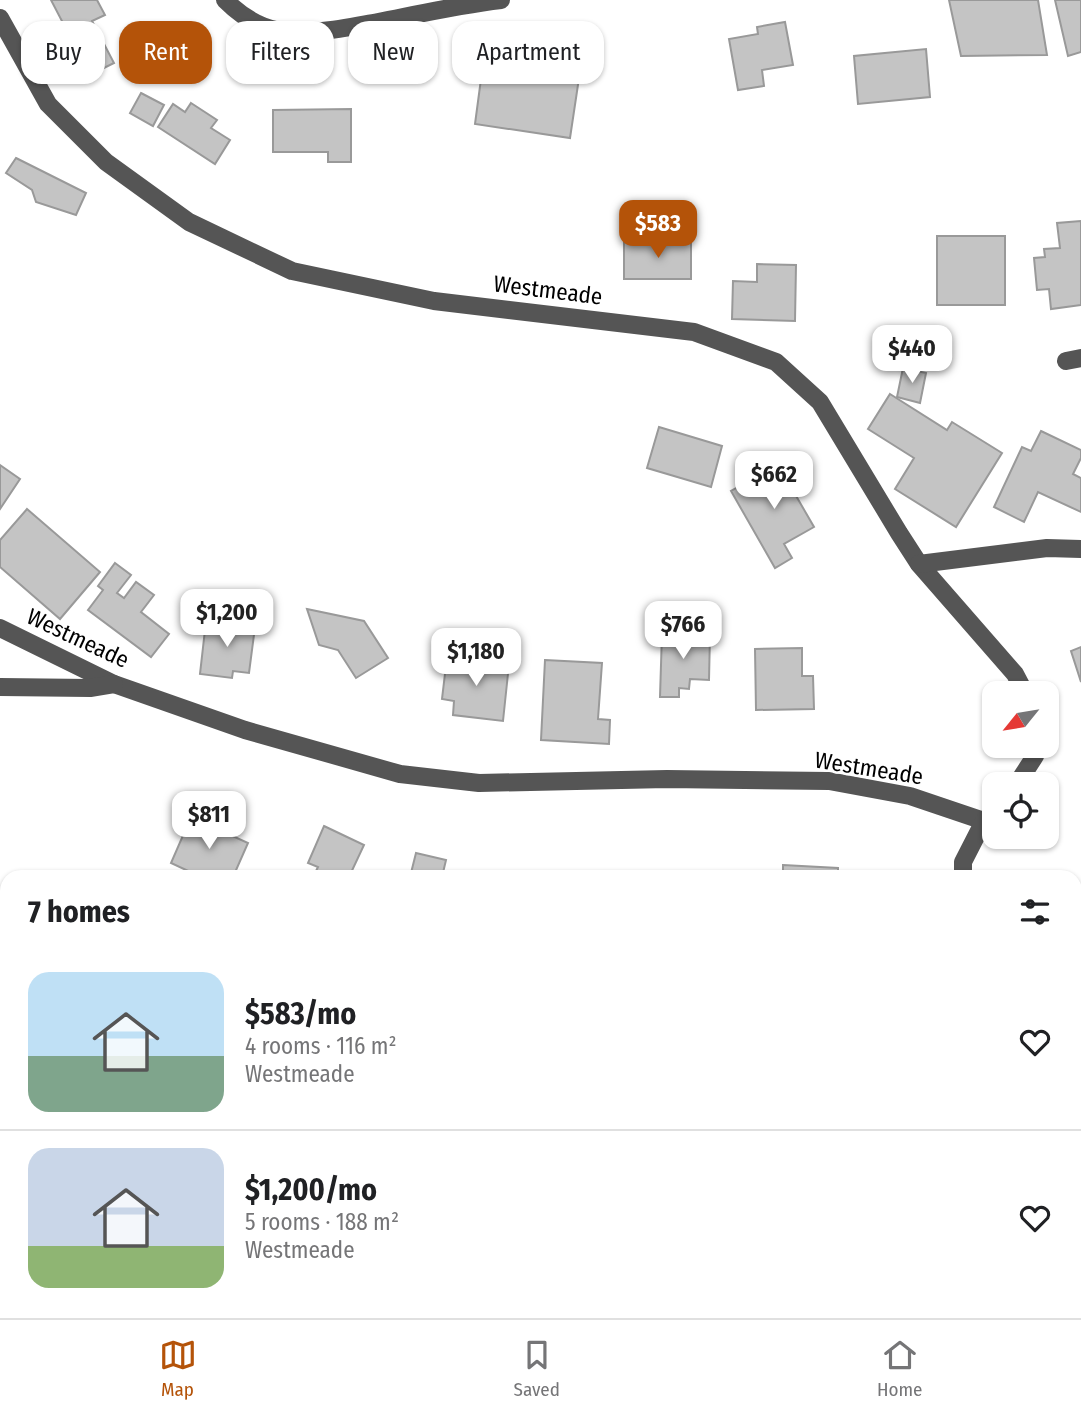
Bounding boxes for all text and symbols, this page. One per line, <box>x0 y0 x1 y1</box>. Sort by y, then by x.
chip: Buy <box>21 21 105 84</box>
chip: Rent <box>119 21 212 84</box>
chip: Filters <box>226 21 334 84</box>
chip: New <box>348 21 438 84</box>
chip: Apartment <box>452 21 604 84</box>
pin: $583 <box>617 201 699 260</box>
text: $583 <box>635 209 681 237</box>
street label: Westmeade <box>492 269 604 311</box>
pin: $440 <box>871 326 953 385</box>
text: $440 <box>888 334 936 362</box>
pin: $662 <box>733 452 815 511</box>
text: $662 <box>751 460 797 488</box>
pin: $1,200 <box>170 590 284 649</box>
text: $1,200 <box>196 598 258 626</box>
street label: Westmeade <box>22 602 134 674</box>
pin: $766 <box>642 602 724 661</box>
text: $766 <box>661 610 705 638</box>
pin: $1,180 <box>419 628 533 688</box>
text: $1,180 <box>447 637 505 665</box>
north arrow <box>982 681 1059 758</box>
map controls <box>982 681 1059 849</box>
street label: Westmeade <box>813 746 925 790</box>
button: locate <box>982 772 1059 849</box>
pin: $811 <box>168 792 250 851</box>
text: $811 <box>188 800 230 828</box>
icon: filters <box>1016 893 1054 931</box>
text: 7 homes <box>28 894 130 930</box>
text: $583/mo <box>245 996 356 1032</box>
icon: home <box>84 1000 168 1084</box>
icon: heart <box>1016 1023 1054 1061</box>
text: 4 rooms · 116 m² <box>245 1032 397 1060</box>
text: Westmeade <box>245 1060 355 1088</box>
text: $1,200/mo <box>245 1172 377 1208</box>
icon: home <box>84 1176 168 1260</box>
icon: heart <box>1016 1199 1054 1237</box>
text: 5 rooms · 188 m² <box>245 1208 399 1236</box>
text: Westmeade <box>245 1236 355 1264</box>
tab: Map <box>159 1336 197 1401</box>
tab: Saved <box>514 1336 560 1401</box>
tab: Home <box>877 1336 922 1401</box>

